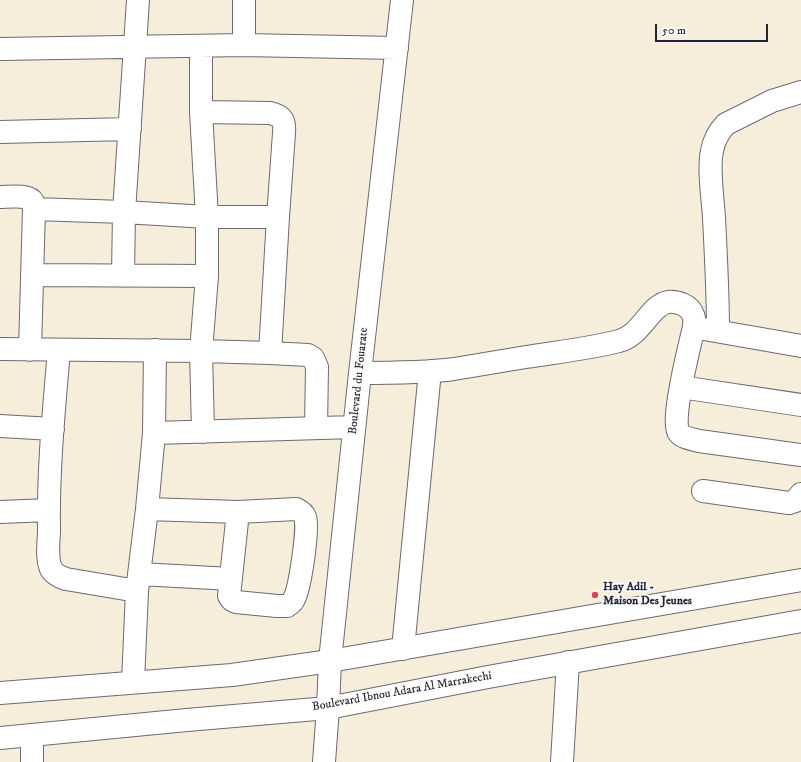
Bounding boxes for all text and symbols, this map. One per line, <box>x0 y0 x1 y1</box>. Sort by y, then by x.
scale bar <box>657 16 770 42</box>
text: 50 m <box>662 23 686 38</box>
street label: Boulevard du Fouarate <box>346 327 372 435</box>
place label: Hay Adil - Maison Des Jeunes <box>603 581 692 609</box>
marker: Hay Adil - Maison Des Jeunes <box>590 590 600 600</box>
street label: Boulevard Ibnou Adara Al Marrakechi <box>311 669 493 715</box>

